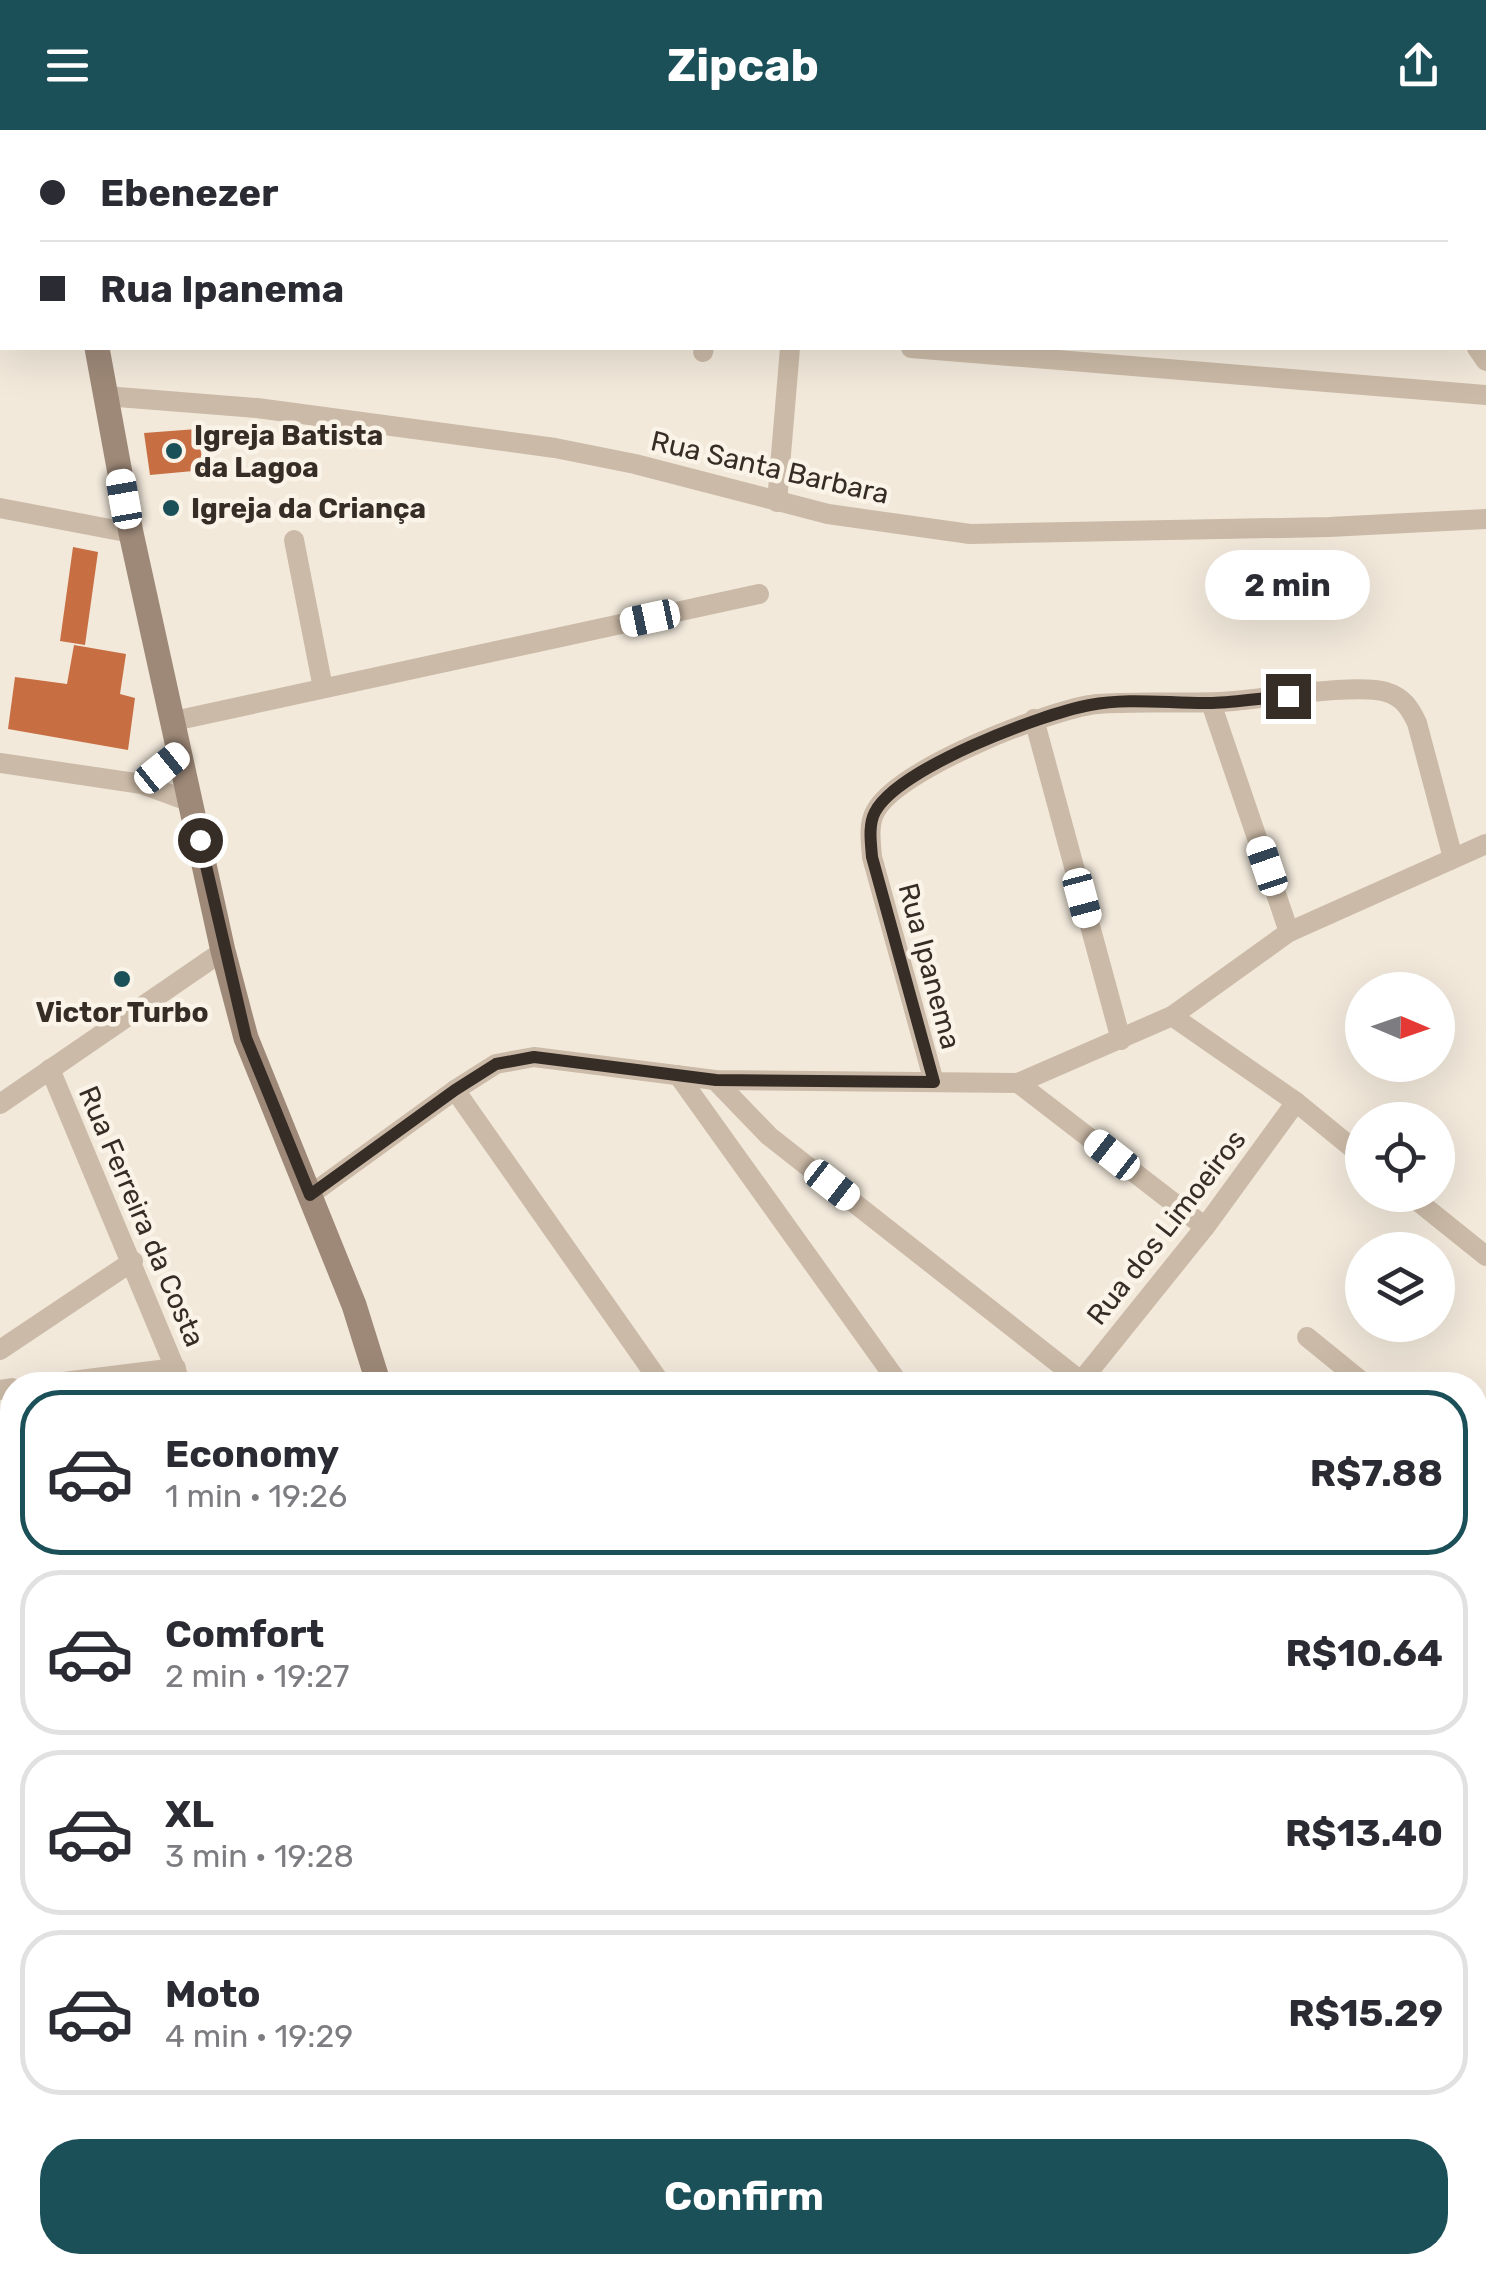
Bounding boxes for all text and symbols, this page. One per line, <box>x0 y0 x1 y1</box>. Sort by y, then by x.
icon: menu <box>40 38 95 93</box>
icon: share <box>1391 38 1446 93</box>
text: Zipcab <box>667 39 819 92</box>
text: Ebenezer <box>100 170 278 216</box>
text: Rua Ipanema <box>100 266 344 312</box>
place label: Igreja Batista da Lagoa <box>194 419 383 484</box>
street label: Rua Santa Barbara <box>648 424 892 511</box>
marker: Igreja Batista da Lagoa <box>163 440 185 462</box>
car <box>104 467 144 531</box>
place label: Igreja da Criança <box>191 492 426 525</box>
marker: Igreja da Criança <box>160 497 182 519</box>
callout: 2 min <box>1206 551 1370 621</box>
text: 2 min <box>1244 566 1331 604</box>
car <box>618 597 682 639</box>
route end <box>1266 674 1311 719</box>
car <box>129 737 195 799</box>
route start <box>178 818 223 863</box>
car <box>1243 833 1291 899</box>
car <box>1060 865 1104 931</box>
street label: Rua Ipanema <box>892 880 967 1053</box>
marker: Victor Turbo <box>111 968 133 990</box>
north arrow <box>1345 972 1455 1082</box>
map controls <box>1345 972 1455 1342</box>
place label: Victor Turbo <box>35 996 209 1029</box>
street label: Rua Ferreira da Costa <box>72 1081 211 1351</box>
button: locate <box>1345 1102 1455 1212</box>
street label: Rua dos Limoeiros <box>1080 1123 1253 1331</box>
car <box>1079 1125 1145 1185</box>
car <box>799 1155 865 1215</box>
button: layers <box>1345 1232 1455 1342</box>
icon: car <box>45 1428 135 1518</box>
text: Economy <box>165 1431 339 1477</box>
text: R$7.88 <box>1310 1450 1443 1496</box>
text: 1 min · 19:26 <box>165 1477 347 1515</box>
icon: car <box>45 1608 135 1698</box>
text: Comfort <box>165 1611 324 1657</box>
text: R$10.64 <box>1286 1630 1443 1676</box>
text: 2 min · 19:27 <box>165 1657 350 1695</box>
icon: car <box>45 1788 135 1878</box>
text: XL <box>165 1791 214 1837</box>
text: R$13.40 <box>1285 1810 1443 1856</box>
text: 3 min · 19:28 <box>165 1837 354 1875</box>
icon: car <box>45 1968 135 2058</box>
text: Moto <box>165 1971 261 2017</box>
text: R$15.29 <box>1288 1990 1443 2036</box>
text: 4 min · 19:29 <box>165 2017 353 2055</box>
button: Confirm <box>40 2139 1448 2254</box>

